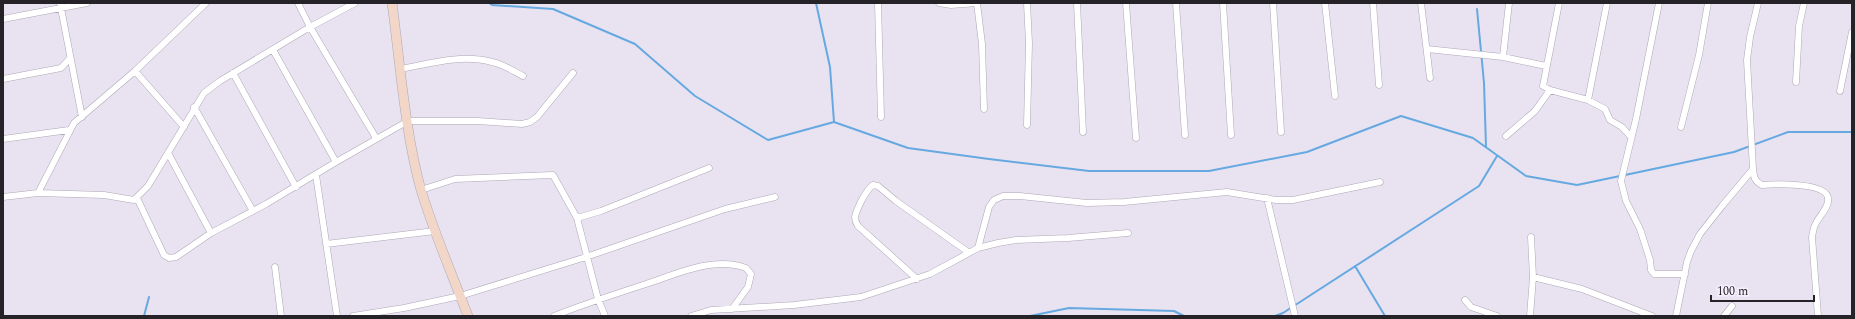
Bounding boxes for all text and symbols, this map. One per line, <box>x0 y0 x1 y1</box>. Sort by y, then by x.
scale bar <box>1711 277 1814 303</box>
text: 100 m <box>1717 282 1748 301</box>

